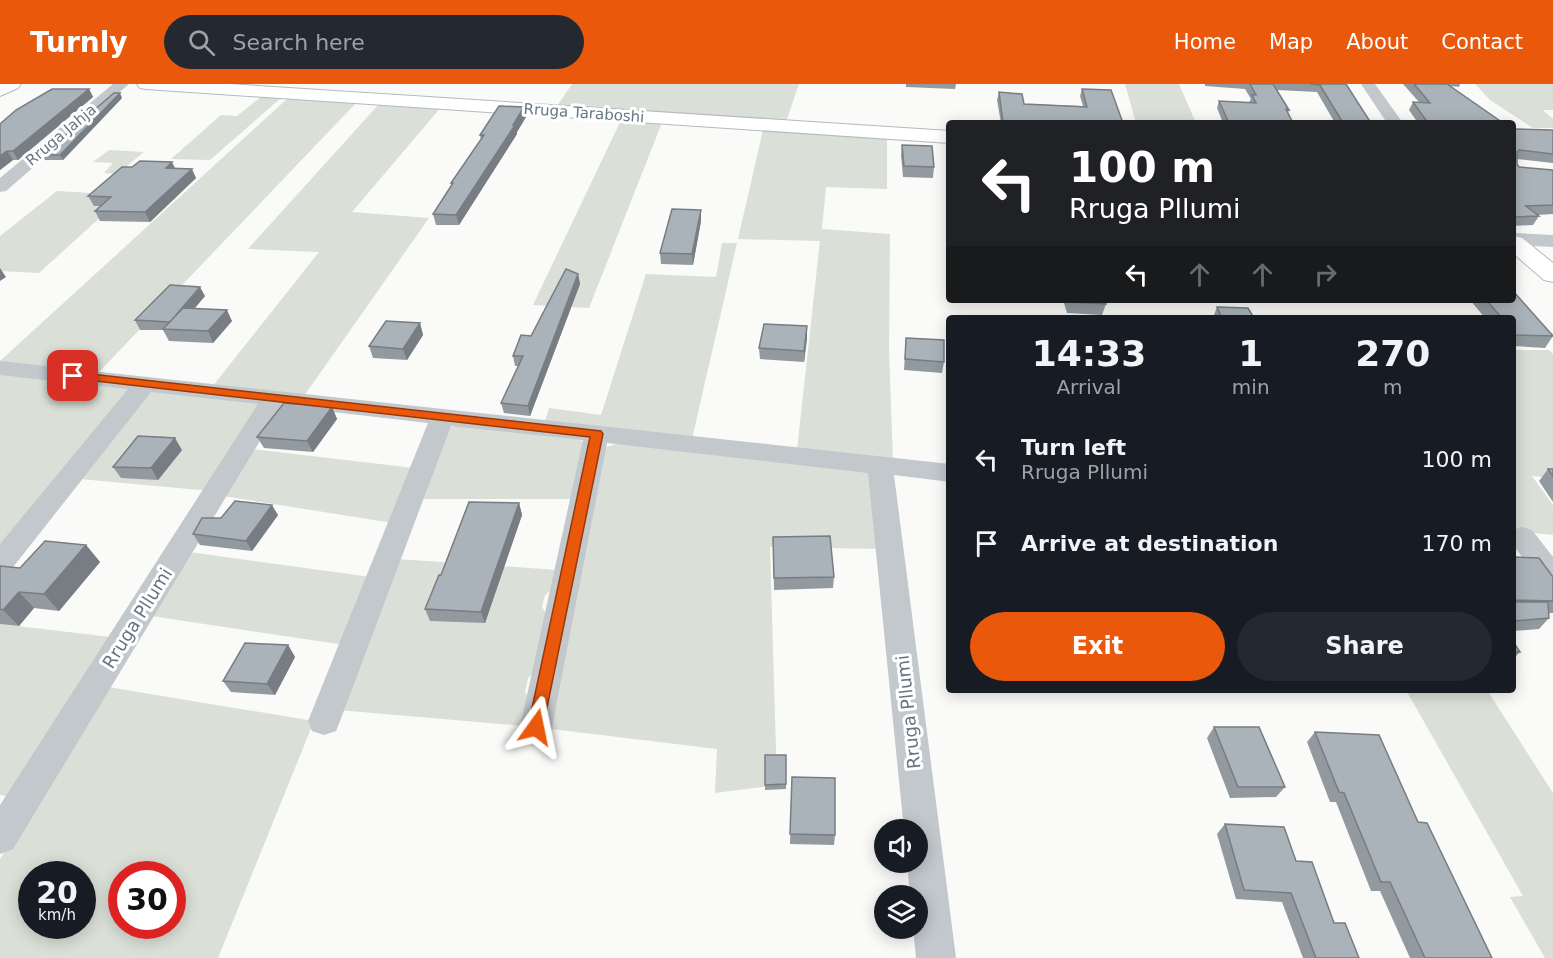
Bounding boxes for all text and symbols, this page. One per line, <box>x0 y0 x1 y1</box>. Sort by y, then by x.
search box <box>164 15 584 69</box>
text: Turnly <box>30 26 128 59</box>
icon: search <box>185 26 218 59</box>
text: Search here <box>233 30 365 55</box>
text: Home <box>1174 30 1236 54</box>
text: Map <box>1269 30 1313 54</box>
text: About <box>1346 30 1408 54</box>
text: Contact <box>1441 30 1523 54</box>
street label: Rruga Jahja <box>22 100 100 170</box>
street label: Rruga Taraboshi <box>523 100 645 126</box>
text: 100 m <box>1069 143 1215 192</box>
icon: left <box>970 144 1048 222</box>
text: Rruga Pllumi <box>1069 193 1240 224</box>
icon: left <box>1120 258 1153 291</box>
icon: ahead <box>1183 258 1216 291</box>
icon: ahead <box>1246 258 1279 291</box>
icon: right <box>1309 258 1342 291</box>
text: 14:33 <box>1032 333 1146 374</box>
text: 1 <box>1238 333 1263 374</box>
text: 270 <box>1355 333 1430 374</box>
pin <box>47 350 98 401</box>
icon: arrive <box>56 359 89 392</box>
text: Arrival <box>1056 375 1121 399</box>
text: min <box>1232 375 1270 399</box>
text: m <box>1383 375 1403 399</box>
text: Turn left <box>1021 435 1126 460</box>
icon: left <box>970 443 1003 476</box>
text: 100 m <box>1422 447 1492 472</box>
text: Rruga Pllumi <box>1021 460 1148 484</box>
icon: arrive <box>970 527 1003 560</box>
text: Arrive at destination <box>1021 531 1278 556</box>
text: 170 m <box>1422 531 1492 556</box>
street label: Rruga Pllumi <box>98 564 176 672</box>
button: Exit <box>970 612 1225 681</box>
button: Share <box>1237 612 1492 681</box>
street label: Rruga Pllumi <box>892 654 924 770</box>
position arrow <box>504 695 568 759</box>
map controls <box>874 819 928 939</box>
button: sound <box>874 819 928 873</box>
speed limit sign: 30 <box>108 861 186 939</box>
text: 20 <box>36 875 78 910</box>
button: layers <box>874 885 928 939</box>
text: km/h <box>38 906 76 924</box>

